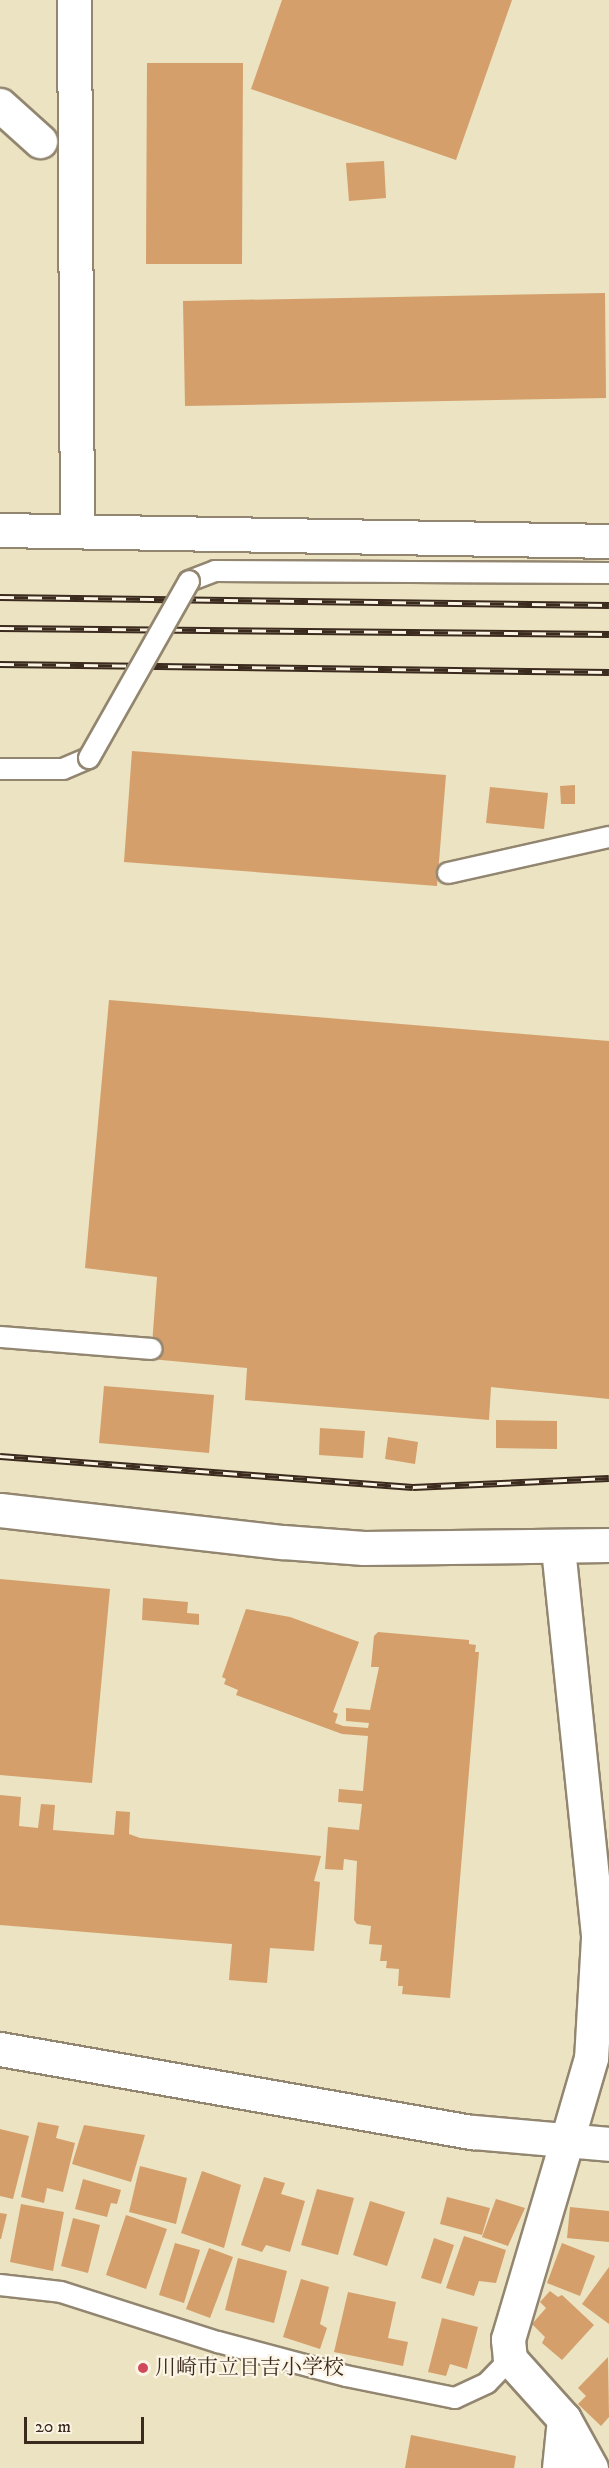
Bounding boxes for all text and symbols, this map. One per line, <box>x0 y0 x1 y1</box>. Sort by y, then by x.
place label: 川崎市立日吉小学校 <box>155 2355 344 2381</box>
marker: 川崎市立日吉小学校 <box>136 2361 150 2375</box>
scale bar <box>27 2405 147 2443</box>
text: 20 m <box>35 2416 71 2438</box>

